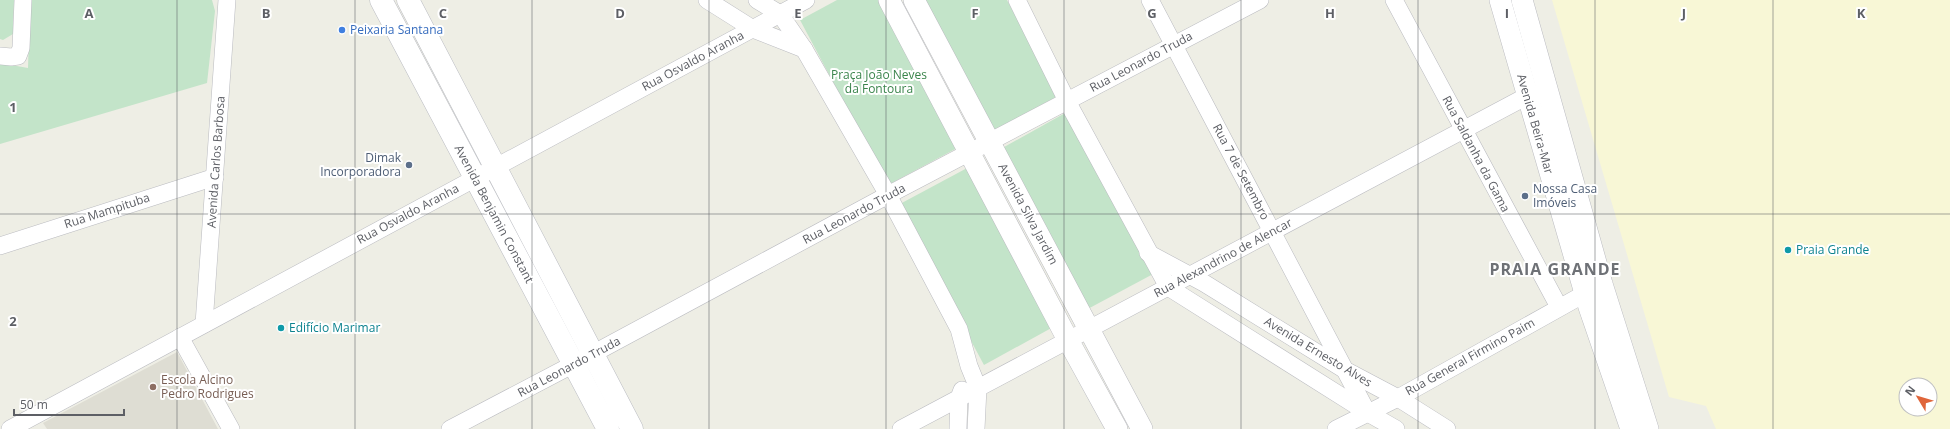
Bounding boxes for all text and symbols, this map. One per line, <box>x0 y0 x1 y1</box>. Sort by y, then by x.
text: A <box>85 4 94 22</box>
text: B <box>262 4 271 22</box>
text: C <box>439 4 447 22</box>
text: D <box>615 4 625 22</box>
text: E <box>794 4 802 22</box>
text: F <box>971 4 979 22</box>
text: G <box>1147 4 1157 22</box>
text: H <box>1325 4 1335 22</box>
text: I <box>1505 4 1509 22</box>
text: J <box>1681 4 1686 22</box>
text: K <box>1857 4 1866 22</box>
place label: Peixaria Santana <box>350 21 443 38</box>
marker: Peixaria Santana <box>337 25 347 35</box>
street label: Rua Osvaldo Aranha <box>639 26 747 95</box>
street label: Rua Leonardo Truda <box>1086 27 1195 96</box>
park label: Praça João Neves da Fontoura <box>831 66 927 97</box>
street label: Avenida Beira-Mar <box>1513 72 1558 176</box>
street label: Rua Saldanha da Gama <box>1439 93 1514 215</box>
street label: Avenida Carlos Barbosa <box>202 95 229 229</box>
text: 1 <box>9 98 17 116</box>
street label: Rua 7 de Setembro <box>1209 121 1274 223</box>
street label: Avenida Benjamin Constant <box>451 142 538 286</box>
place label: Dimak Incorporadora <box>320 149 402 180</box>
marker: Dimak Incorporadora <box>404 160 414 170</box>
street label: Avenida Silva Jardim <box>995 160 1062 267</box>
street label: Rua Osvaldo Aranha <box>354 179 462 248</box>
street label: Rua Leonardo Truda <box>799 179 908 248</box>
place label: Nossa Casa Imóveis <box>1533 180 1597 211</box>
street label: Rua Mampituba <box>62 189 152 232</box>
marker: Nossa Casa Imóveis <box>1520 191 1530 201</box>
street label: Rua Alexandrino de Alencar <box>1151 214 1295 301</box>
place label: Praia Grande <box>1796 241 1870 258</box>
marker: Praia Grande <box>1783 245 1793 255</box>
district label: PRAIA GRANDE <box>1489 258 1621 280</box>
text: 2 <box>9 312 17 330</box>
street label: Avenida Ernesto Alves <box>1261 313 1376 391</box>
street label: Rua General Firmino Paim <box>1402 314 1538 399</box>
place label: Edifício Marimar <box>289 319 380 336</box>
marker: Edifício Marimar <box>276 323 286 333</box>
street label: Rua Leonardo Truda <box>514 332 623 401</box>
place label: Escola Alcino Pedro Rodrigues <box>161 371 254 402</box>
north arrow <box>1898 377 1938 417</box>
marker: Escola Alcino Pedro Rodrigues <box>148 382 158 392</box>
text: N <box>1901 382 1918 399</box>
scale bar <box>14 391 124 417</box>
text: 50 m <box>20 396 48 413</box>

